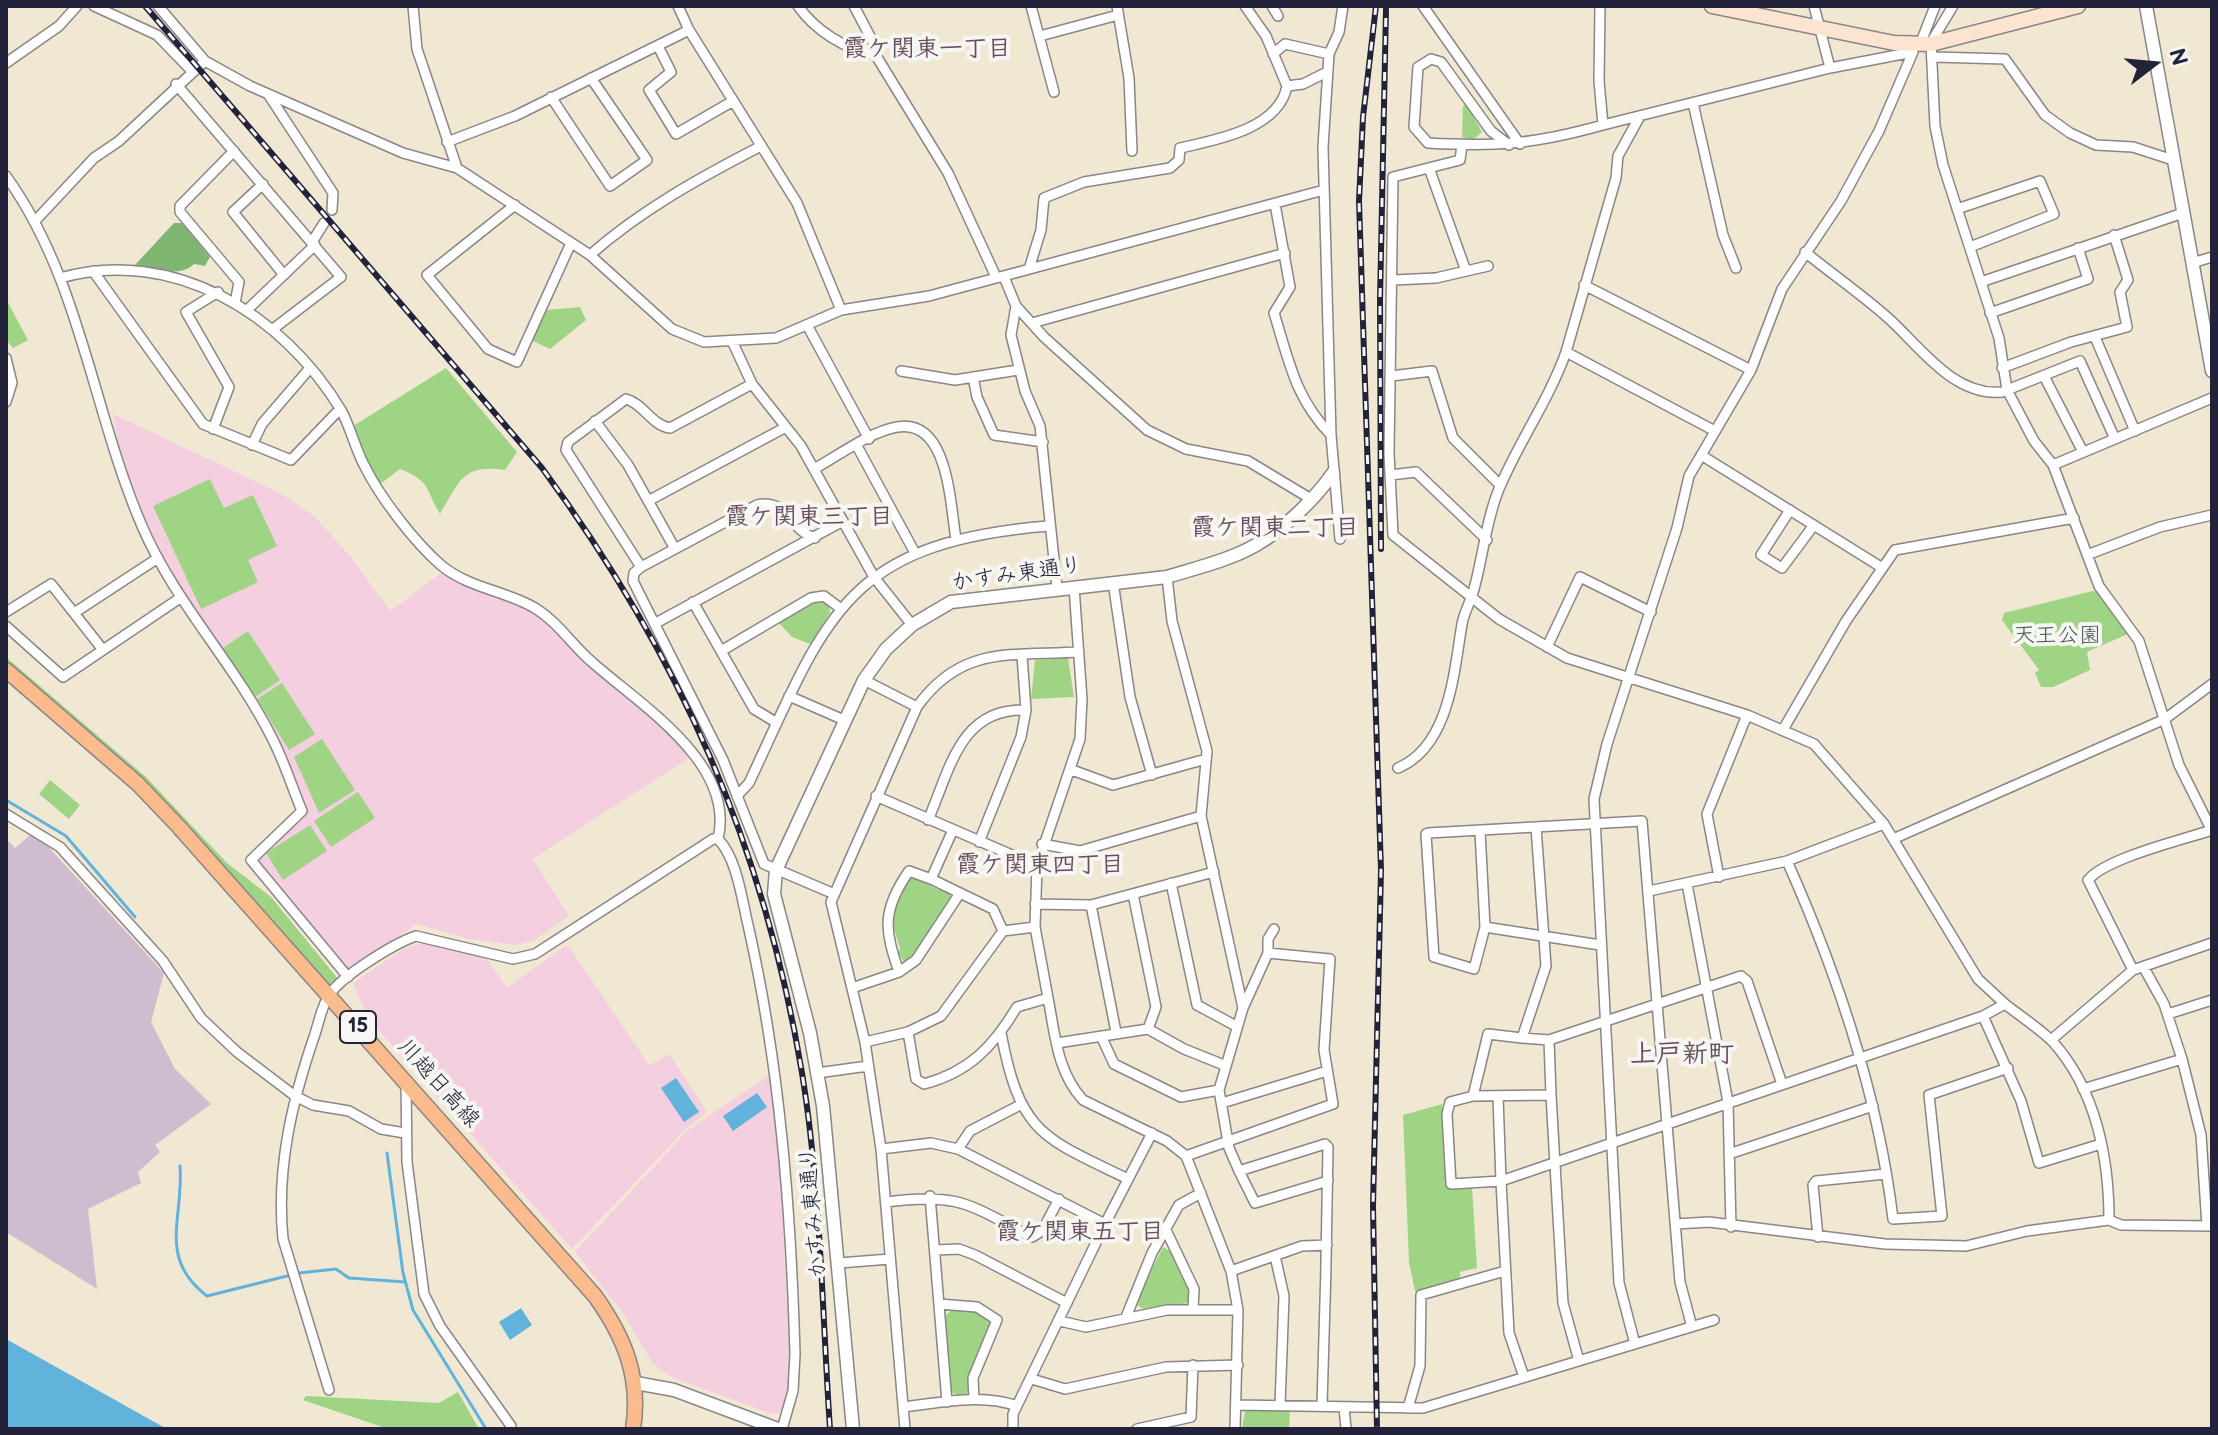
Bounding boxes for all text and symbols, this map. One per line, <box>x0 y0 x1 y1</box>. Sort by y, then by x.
north arrow <box>2114 24 2194 104</box>
district label: 霞ケ関東一丁目 <box>843 36 1011 64</box>
text: N <box>2162 46 2193 69</box>
district label: 霞ケ関東三丁目 <box>725 504 893 532</box>
district label: 霞ケ関東二丁目 <box>1191 515 1359 543</box>
street label: かすみ東通り <box>950 553 1084 597</box>
park label: 天王公園 <box>2013 623 2101 649</box>
district label: 霞ケ関東四丁目 <box>956 852 1124 880</box>
road number: 15 <box>340 1011 376 1043</box>
street label: 川越日高線 <box>391 1034 485 1134</box>
district label: 上戸新町 <box>1630 1039 1734 1071</box>
street label: かすみ東通り <box>795 1145 833 1279</box>
district label: 霞ケ関東五丁目 <box>996 1219 1164 1247</box>

